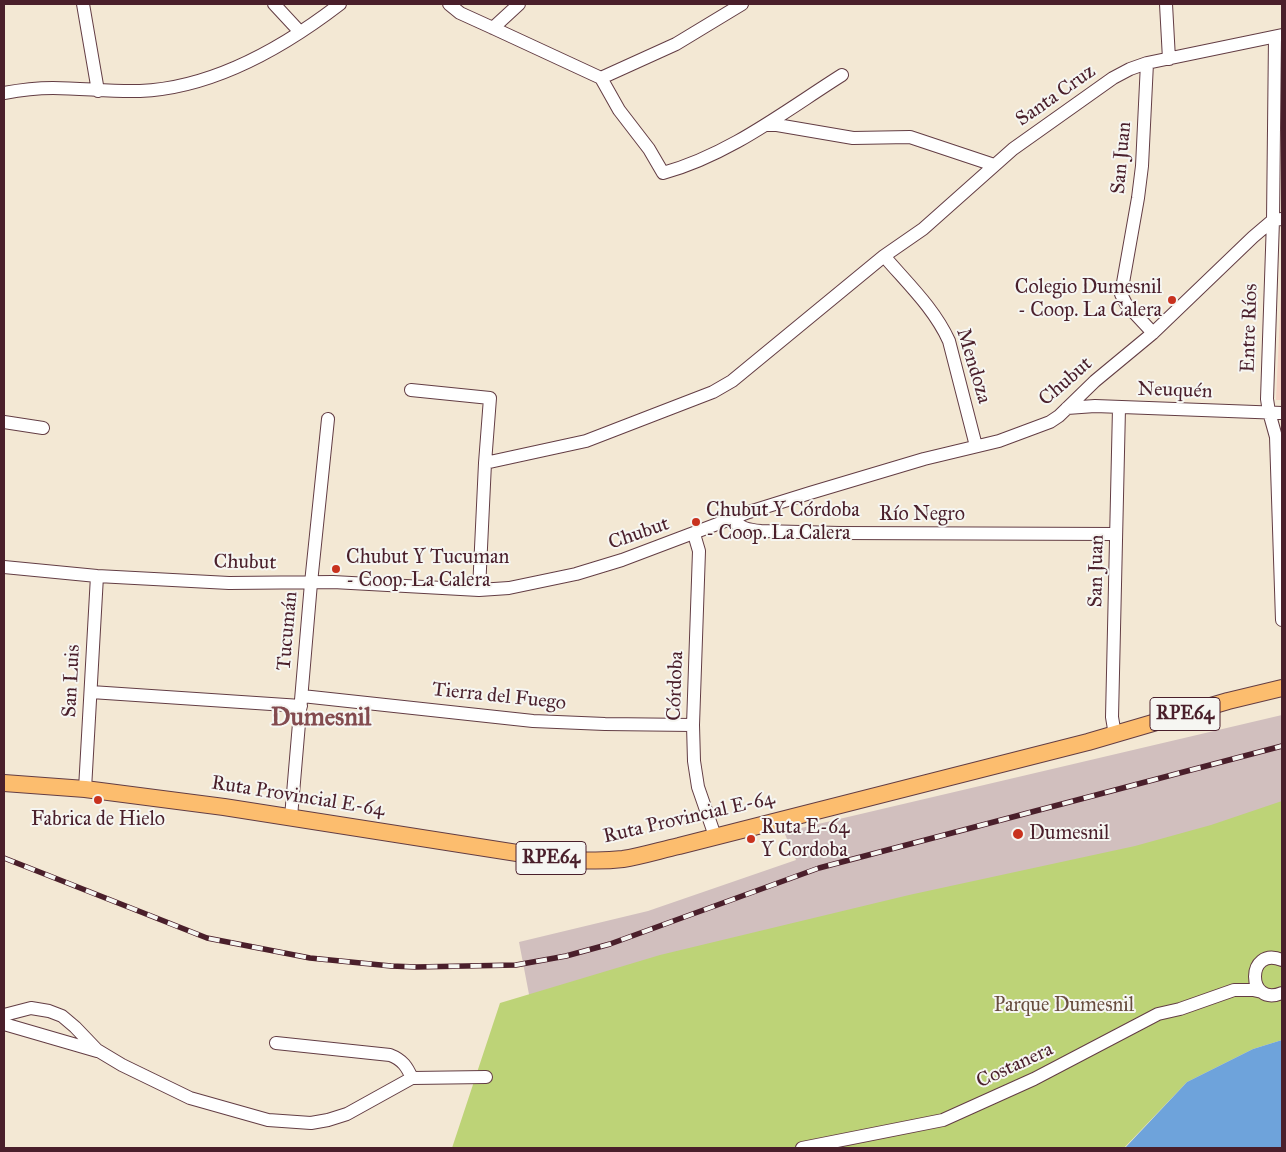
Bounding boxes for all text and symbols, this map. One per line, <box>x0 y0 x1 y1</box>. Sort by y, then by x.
street label: Santa Cruz <box>1012 60 1100 132</box>
street label: San Juan <box>1107 121 1137 195</box>
place label: Colegio Dumesnil - Coop. La Calera <box>1015 276 1162 323</box>
street label: Entre Ríos <box>1236 283 1264 373</box>
marker: Colegio Dumesnil - Coop. La Calera <box>1166 294 1178 306</box>
street label: Mendoza <box>950 325 996 407</box>
street label: Chubut <box>1034 352 1098 412</box>
street label: Neuquén <box>1137 378 1213 404</box>
place label: Chubut Y Córdoba - Coop. La Calera <box>706 499 860 546</box>
street label: Río Negro <box>879 503 965 527</box>
street label: Chubut <box>605 512 673 556</box>
marker: Chubut Y Córdoba - Coop. La Calera <box>690 516 702 528</box>
street label: San Juan <box>1084 534 1110 608</box>
place label: Chubut Y Tucuman - Coop. La Calera <box>346 546 509 593</box>
street label: Chubut <box>213 550 277 576</box>
marker: Chubut Y Tucuman - Coop. La Calera <box>330 563 342 575</box>
street label: Tucumán <box>273 590 303 672</box>
street label: San Luis <box>58 644 86 718</box>
street label: Córdoba <box>663 651 689 721</box>
street label: Tierra del Fuego <box>431 678 567 716</box>
road number: RPE64 <box>1150 698 1220 731</box>
district label: Dumesnil <box>271 704 371 734</box>
street label: Ruta Provincial E-64 <box>210 771 386 823</box>
street label: Ruta Provincial E-64 <box>601 787 777 849</box>
marker: Fabrica de Hielo <box>92 794 104 806</box>
place label: Fabrica de Hielo <box>31 808 165 832</box>
place label: Ruta E-64 Y Cordoba <box>761 816 849 863</box>
place label: Dumesnil <box>1029 822 1110 846</box>
marker: Dumesnil <box>1011 827 1025 841</box>
marker: Ruta E-64 Y Cordoba <box>745 833 757 845</box>
road number: RPE64 <box>516 841 586 874</box>
park label: Parque Dumesnil <box>994 994 1134 1018</box>
street label: Costanera <box>973 1038 1057 1094</box>

